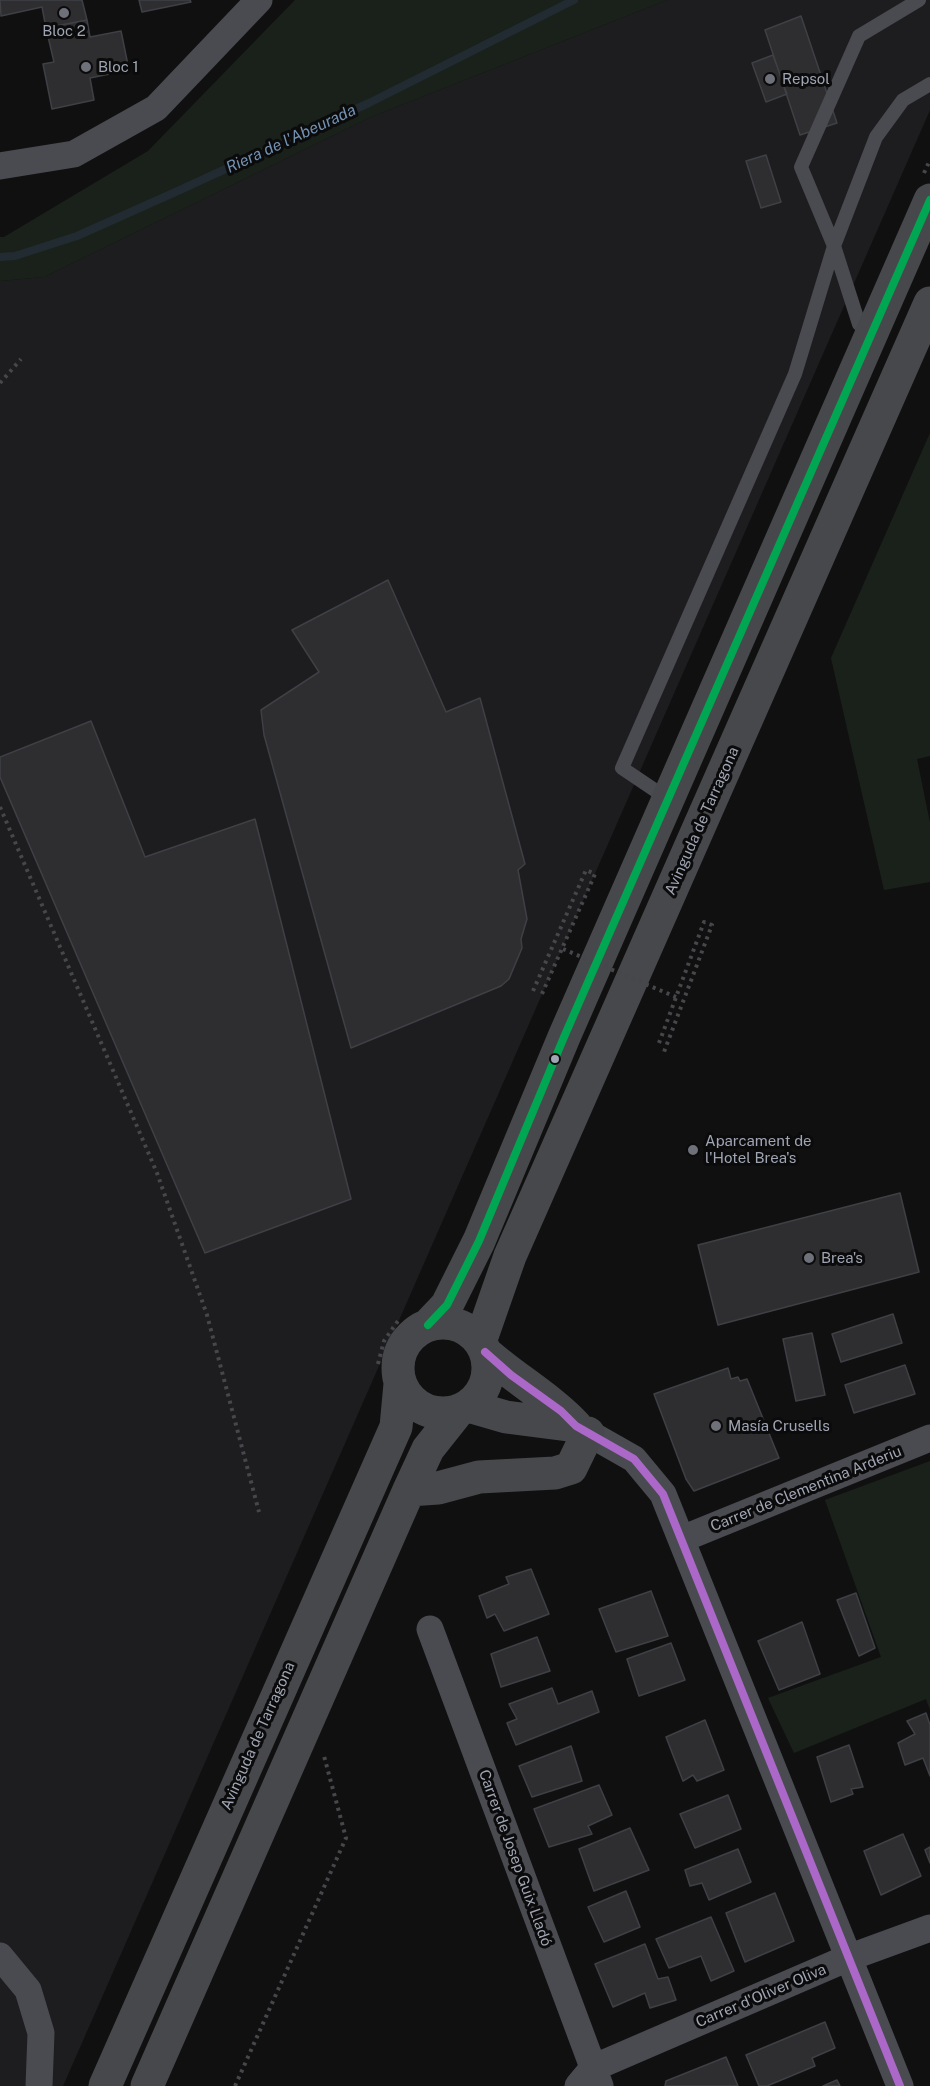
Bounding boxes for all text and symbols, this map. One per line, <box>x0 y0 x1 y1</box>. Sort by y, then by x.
marker: Bloc 2 <box>57 6 71 20</box>
place label: Bloc 2 <box>42 22 86 40</box>
place label: Bloc 1 <box>98 58 139 76</box>
marker: Bloc 1 <box>79 60 93 74</box>
place label: Repsol <box>782 70 830 88</box>
marker: Repsol <box>763 72 777 86</box>
water label: Riera de l'Abeurada <box>223 101 359 177</box>
street label: Avinguda de Tarragona <box>661 744 743 898</box>
unlabelled marker <box>549 1053 561 1065</box>
place label: Aparcament de l'Hotel Brea's <box>705 1132 812 1167</box>
marker: Aparcament de l'Hotel Brea's <box>686 1143 700 1157</box>
place label: Brea's <box>821 1249 863 1267</box>
marker: Brea's <box>802 1251 816 1265</box>
place label: Masía Crusells <box>728 1417 830 1435</box>
marker: Masía Crusells <box>709 1419 723 1433</box>
street label: Carrer de Clementina Arderiu <box>708 1442 904 1536</box>
street label: Avinguda de Tarragona <box>217 1659 299 1813</box>
street label: Carrer de Josep Guix Lladó <box>475 1767 555 1949</box>
street label: Carrer d'Oliver Oliva <box>693 1960 829 2032</box>

